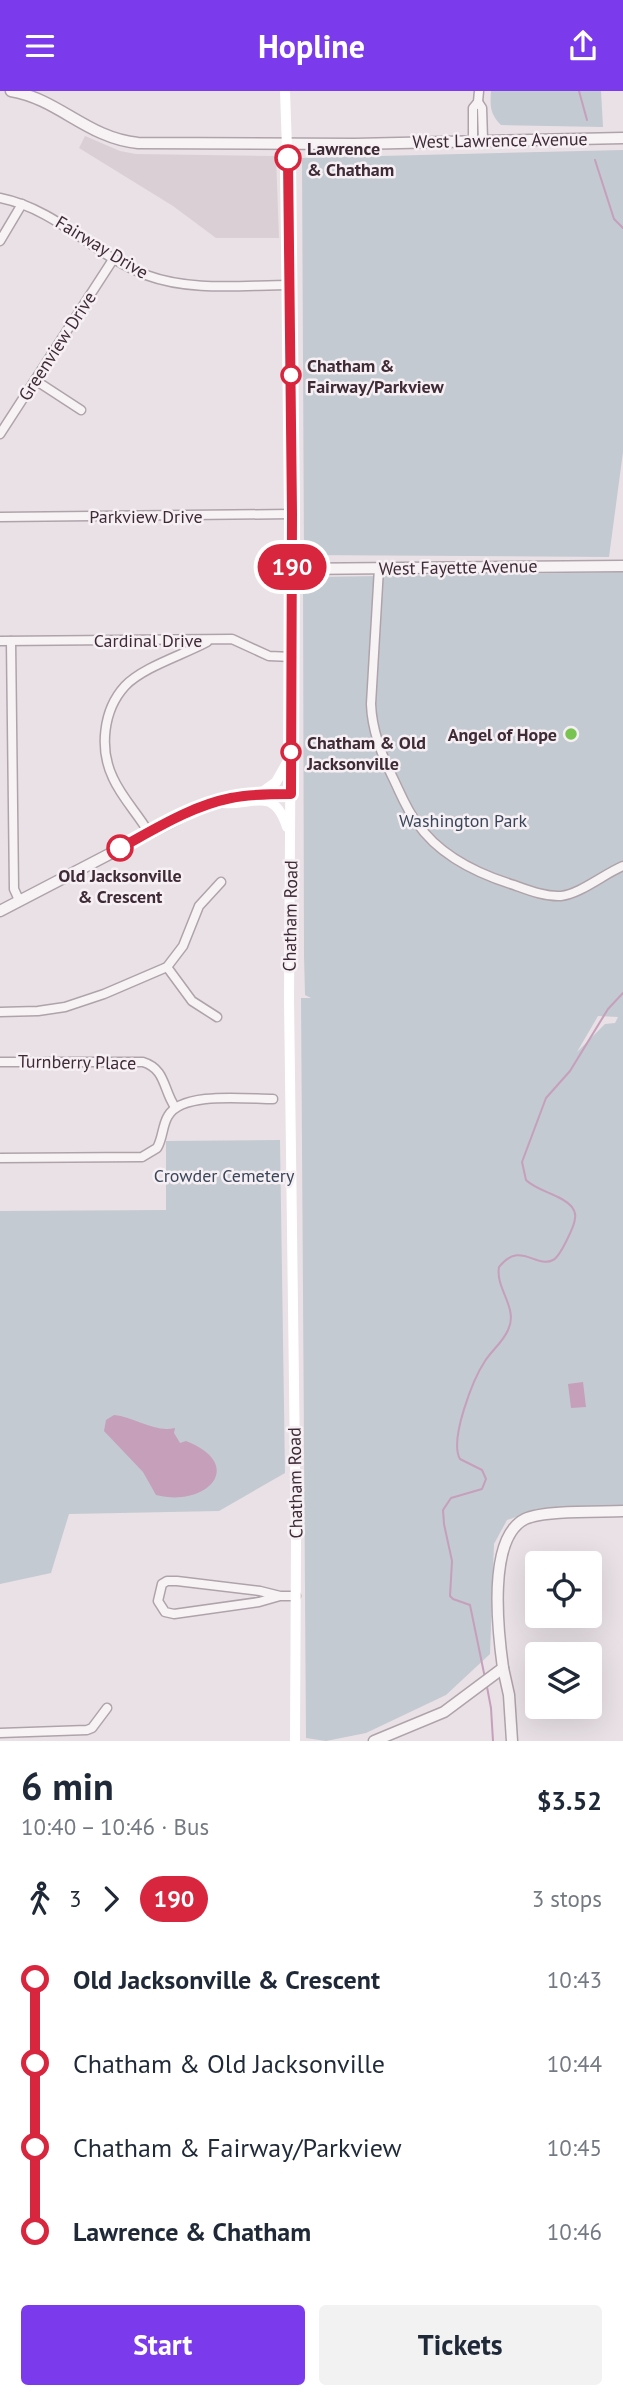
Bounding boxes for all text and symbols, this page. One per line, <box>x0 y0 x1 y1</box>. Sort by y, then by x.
text: Hopline <box>258 25 365 67</box>
icon: menu <box>21 27 59 65</box>
icon: share <box>564 27 602 65</box>
street label: West Lawrence Avenue <box>412 127 588 153</box>
place label: Lawrence & Chatham <box>307 137 394 181</box>
marker: Lawrence & Chatham <box>275 145 301 171</box>
street label: Fairway Drive <box>51 210 153 284</box>
street label: Greenview Drive <box>13 287 101 405</box>
place label: Chatham & Fairway/Parkview <box>307 354 445 398</box>
marker: Chatham & Fairway/Parkview <box>281 365 301 385</box>
street label: Parkview Drive <box>89 505 203 528</box>
line badge: 190 <box>252 544 332 590</box>
text: 190 <box>272 551 312 582</box>
street label: West Fayette Avenue <box>378 554 538 580</box>
street label: Cardinal Drive <box>94 629 202 652</box>
place label: Angel of Hope <box>448 723 557 746</box>
marker: Angel of Hope <box>563 726 579 742</box>
place label: Chatham & Old Jacksonville <box>306 731 426 775</box>
marker: Chatham & Old Jacksonville <box>281 742 301 762</box>
park label: Washington Park <box>399 809 527 832</box>
marker: Old Jacksonville & Crescent <box>107 835 133 861</box>
street label: Chatham Road <box>278 860 302 972</box>
place label: Old Jacksonville & Crescent <box>58 864 182 908</box>
street label: Turnberry Place <box>18 1049 136 1075</box>
park label: Crowder Cemetery <box>154 1164 295 1187</box>
street label: Chatham Road <box>283 1427 307 1539</box>
map controls <box>525 1551 602 1719</box>
button: locate <box>525 1551 602 1628</box>
button: layers <box>525 1642 602 1719</box>
text: 6 min <box>21 1761 114 1810</box>
text: $3.52 <box>537 1784 602 1817</box>
text: 10:40 – 10:46 · Bus <box>21 1812 209 1841</box>
icon: walk <box>21 1880 59 1918</box>
icon: forward <box>92 1880 130 1918</box>
text: 190 <box>154 1883 194 1914</box>
text: 3 <box>69 1884 82 1913</box>
text: 3 stops <box>532 1884 602 1913</box>
text: Old Jacksonville & Crescent <box>73 1963 380 1996</box>
text: 10:43 <box>547 1965 602 1994</box>
text: Chatham & Old Jacksonville <box>73 2047 385 2080</box>
text: 10:44 <box>547 2049 602 2078</box>
text: Chatham & Fairway/Parkview <box>73 2131 402 2164</box>
text: 10:45 <box>547 2133 602 2162</box>
text: Lawrence & Chatham <box>73 2215 311 2248</box>
text: 10:46 <box>547 2217 602 2246</box>
button: Start <box>21 2305 305 2385</box>
button: Tickets <box>319 2305 602 2385</box>

